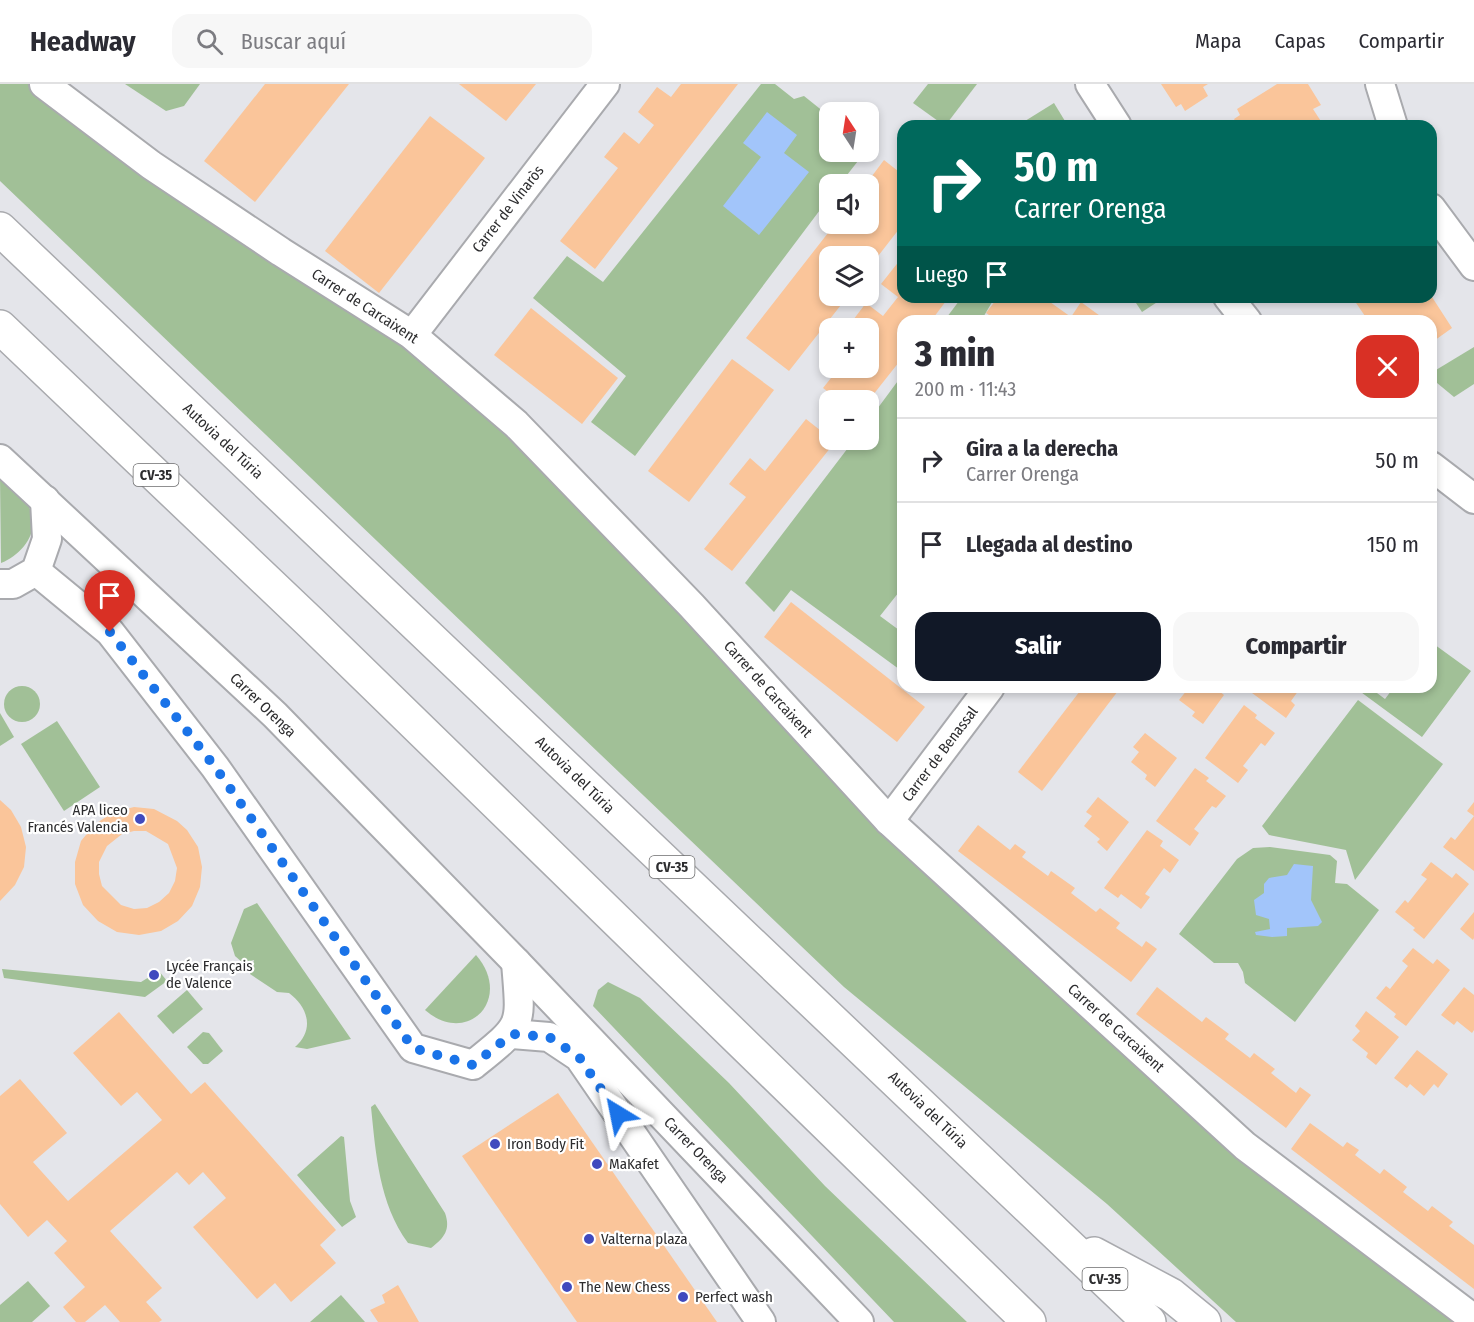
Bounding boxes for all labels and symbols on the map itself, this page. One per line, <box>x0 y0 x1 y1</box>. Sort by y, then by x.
north arrow <box>819 102 879 162</box>
street label: Carrer de Vinaròs <box>468 162 548 256</box>
street label: Carrer de Carcaixent <box>308 265 422 347</box>
street label: Autovia del Túria <box>179 399 267 483</box>
road number: CV-35 <box>134 464 178 486</box>
pin <box>84 570 135 632</box>
street label: Carrer de Carcaixent <box>720 637 816 741</box>
street label: Carrer Orenga <box>226 669 300 741</box>
street label: Carrer de Benassal <box>898 703 982 805</box>
street label: Autovia del Túria <box>532 733 618 817</box>
place label: APA liceo Francés Valencia <box>27 801 128 836</box>
marker: APA liceo Francés Valencia <box>133 812 147 826</box>
road number: CV-35 <box>650 856 694 878</box>
place label: Lycée Français de Valence <box>166 957 253 992</box>
marker: Lycée Français de Valence <box>147 968 161 982</box>
street label: Carrer de Carcaixent <box>1064 980 1168 1076</box>
street label: Autovia del Túria <box>885 1068 971 1152</box>
position arrow <box>586 1082 650 1146</box>
street label: Carrer Orenga <box>660 1113 732 1187</box>
place label: Iron Body Fit <box>507 1135 584 1153</box>
marker: Iron Body Fit <box>488 1137 502 1151</box>
place label: MaKafet <box>609 1155 659 1173</box>
marker: MaKafet <box>590 1157 604 1171</box>
place label: Valterna plaza <box>601 1230 688 1248</box>
marker: Valterna plaza <box>582 1232 596 1246</box>
road number: CV-35 <box>1082 1268 1128 1290</box>
place label: The New Chess <box>579 1278 670 1296</box>
marker: The New Chess <box>560 1280 574 1294</box>
place label: Perfect wash <box>695 1288 773 1306</box>
marker: Perfect wash <box>676 1290 690 1304</box>

